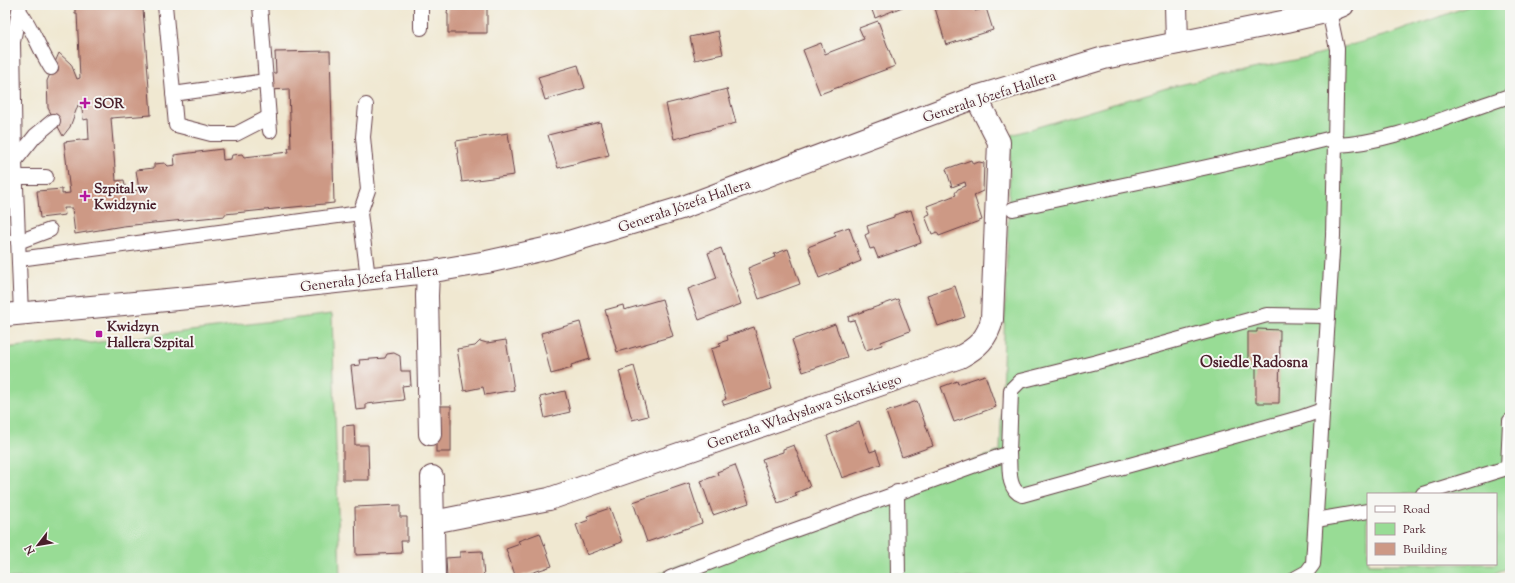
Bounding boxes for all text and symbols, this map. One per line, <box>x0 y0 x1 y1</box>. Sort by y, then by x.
street label: Generała Józefa Hallera <box>920 67 1059 129</box>
place label: SOR <box>94 95 125 115</box>
marker: SOR <box>79 97 91 109</box>
street label: Generała Józefa Hallera <box>616 175 754 239</box>
place label: Szpital w Kwidzynie <box>94 180 157 216</box>
marker: Szpital w Kwidzynie <box>79 190 91 202</box>
street label: Generała Józefa Hallera <box>299 262 440 298</box>
place label: Kwidzyn Hallera Szpital <box>107 318 194 354</box>
marker: Kwidzyn Hallera Szpital <box>94 329 104 339</box>
district label: Osiedle Radosna <box>1200 353 1308 374</box>
street label: Generała Władysława Sikorskiego <box>705 370 905 456</box>
legend <box>1367 493 1497 565</box>
text: Road <box>1403 501 1430 519</box>
text: Park <box>1403 521 1426 539</box>
north arrow <box>18 525 58 565</box>
text: Building <box>1403 541 1447 559</box>
text: N <box>21 542 40 558</box>

